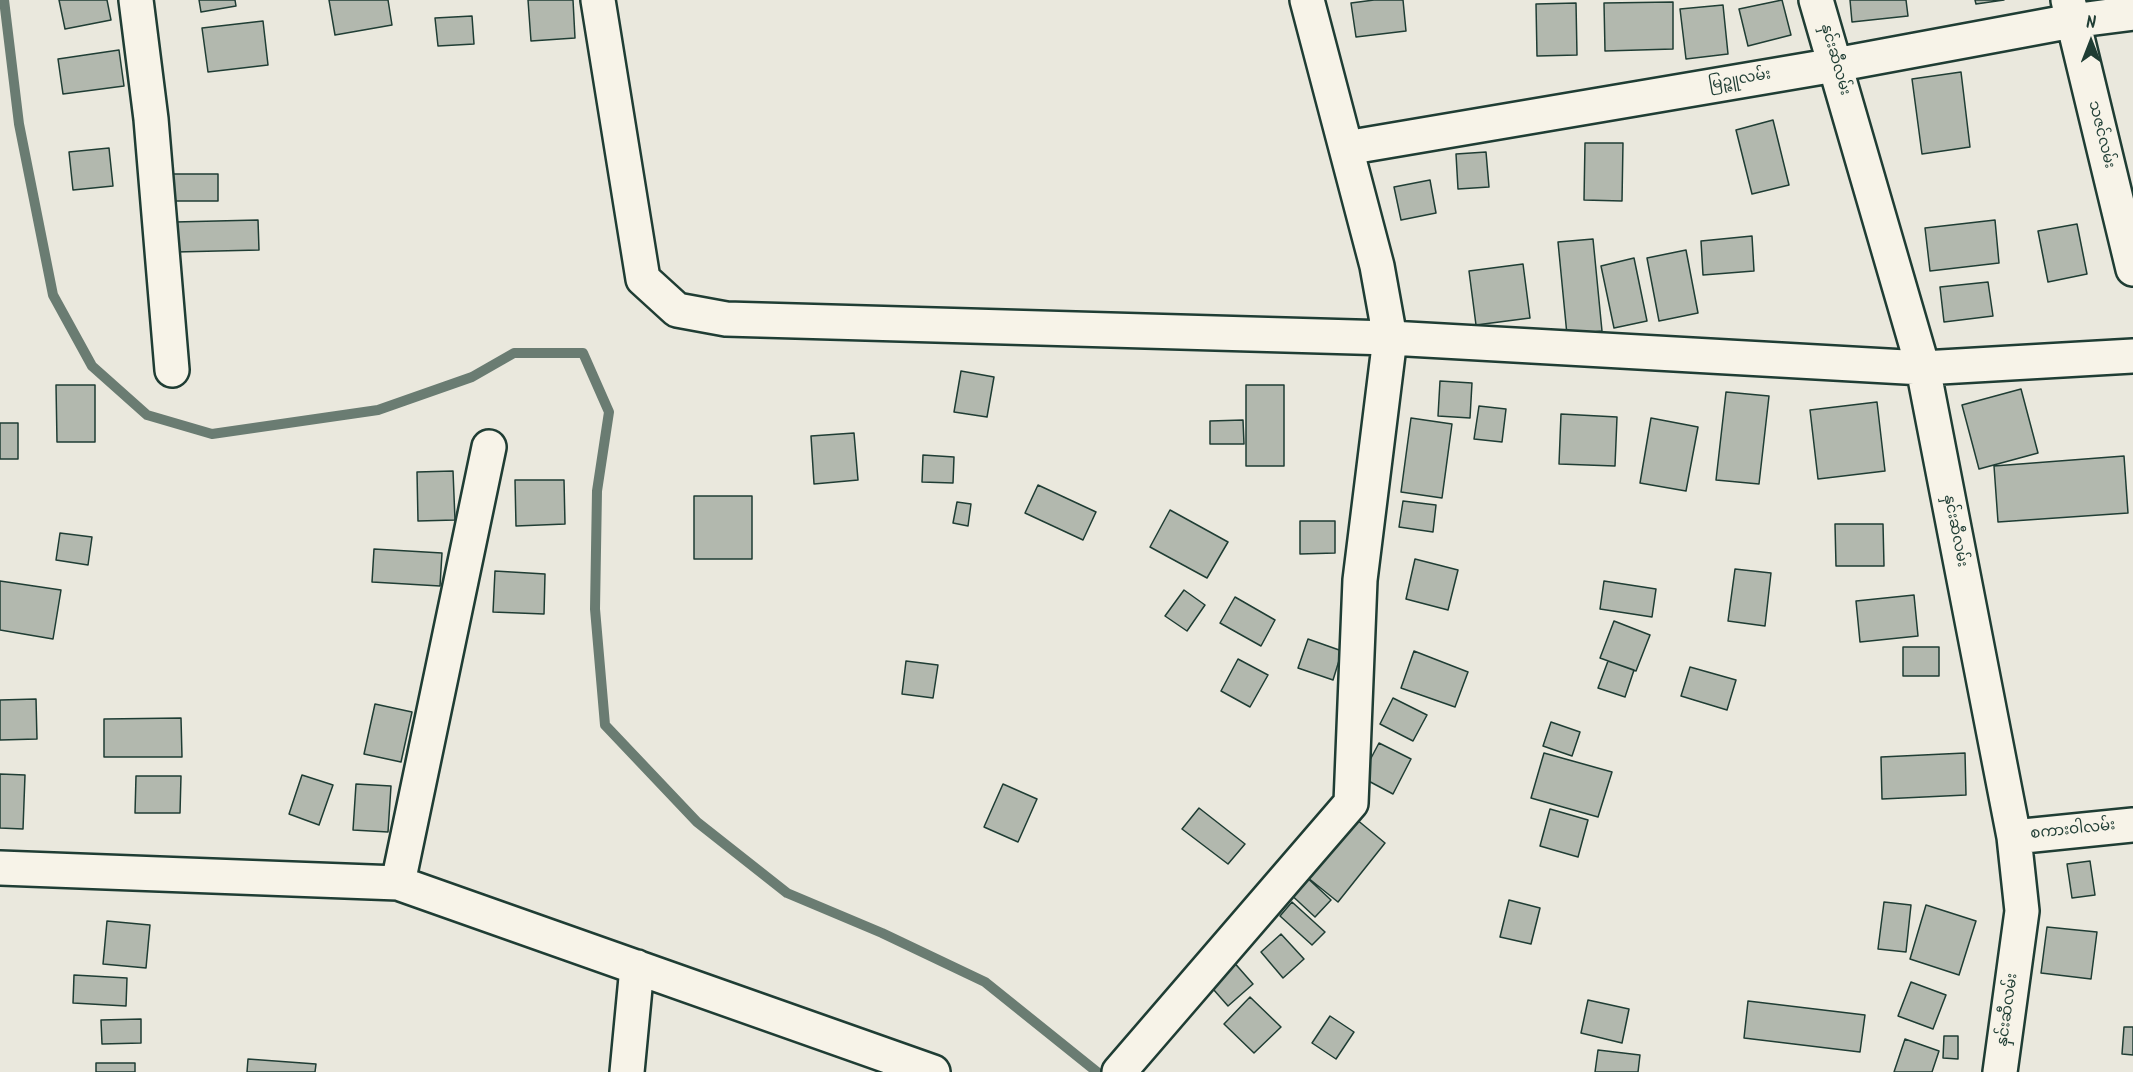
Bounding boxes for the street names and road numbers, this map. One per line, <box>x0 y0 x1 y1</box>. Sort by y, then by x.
street label: နှင်းဆီလမ်း <box>1815 22 1853 98</box>
street label: မြဉ္ဇူလမ်း <box>1708 67 1772 95</box>
street label: သဇင်လမ်း <box>2083 99 2117 171</box>
street label: နှင်းဆီလမ်း <box>1938 493 1970 569</box>
street label: စကားဝါလမ်း <box>2030 818 2116 844</box>
street label: နှင်းဆီလမ်း <box>1995 972 2023 1048</box>

